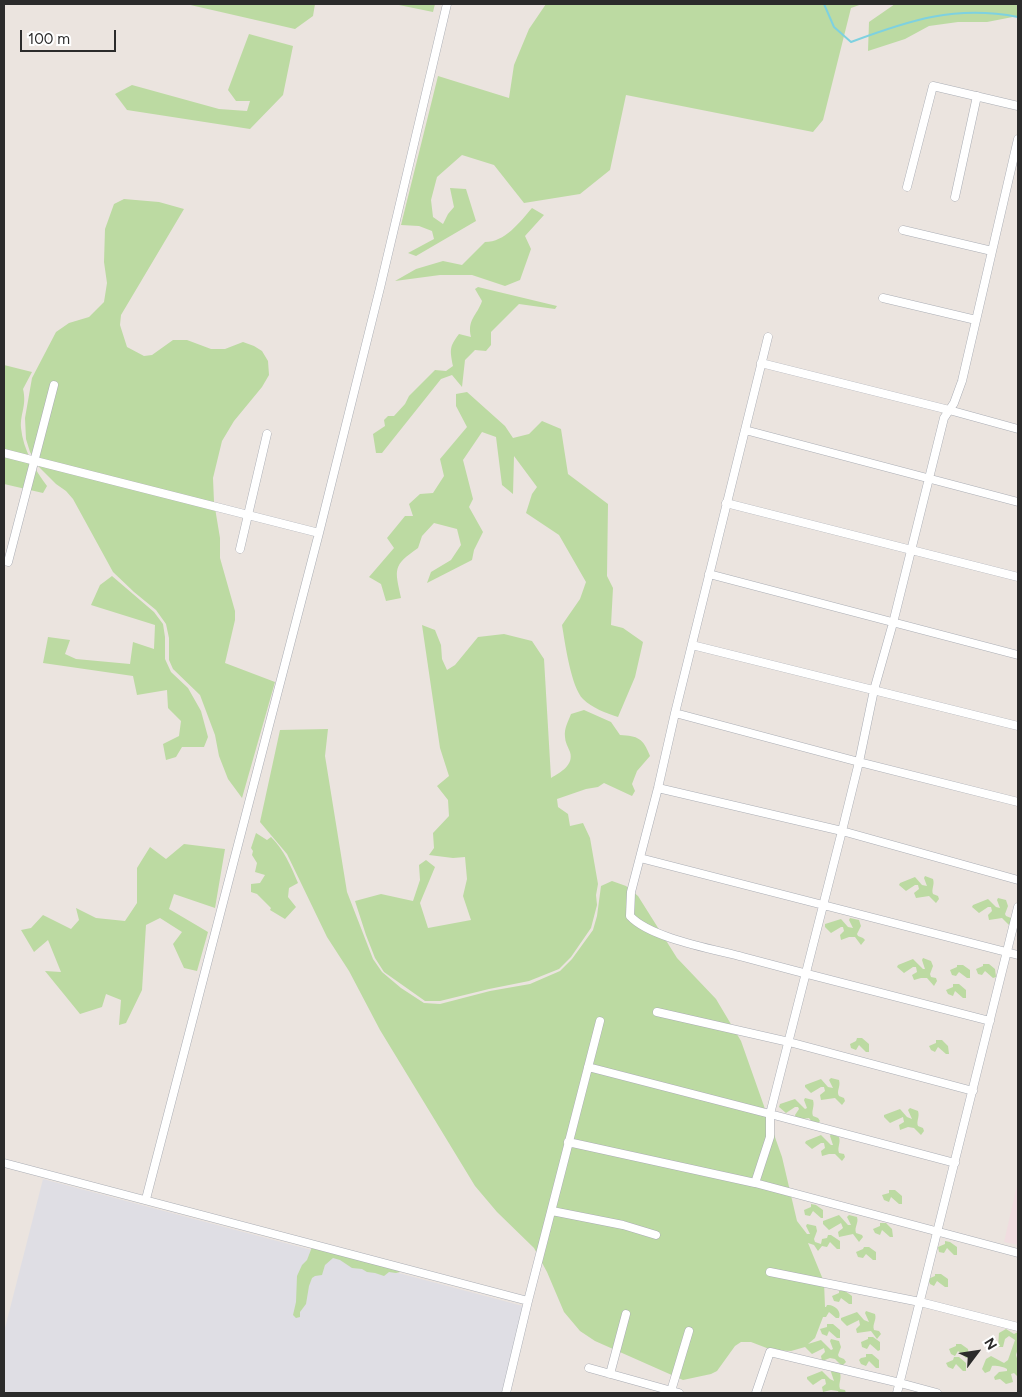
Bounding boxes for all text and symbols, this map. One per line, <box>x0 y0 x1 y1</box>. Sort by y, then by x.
scale bar <box>22 20 119 52</box>
text: 100 m <box>28 30 70 48</box>
north arrow <box>952 1327 1002 1377</box>
text: N <box>980 1335 1000 1353</box>

